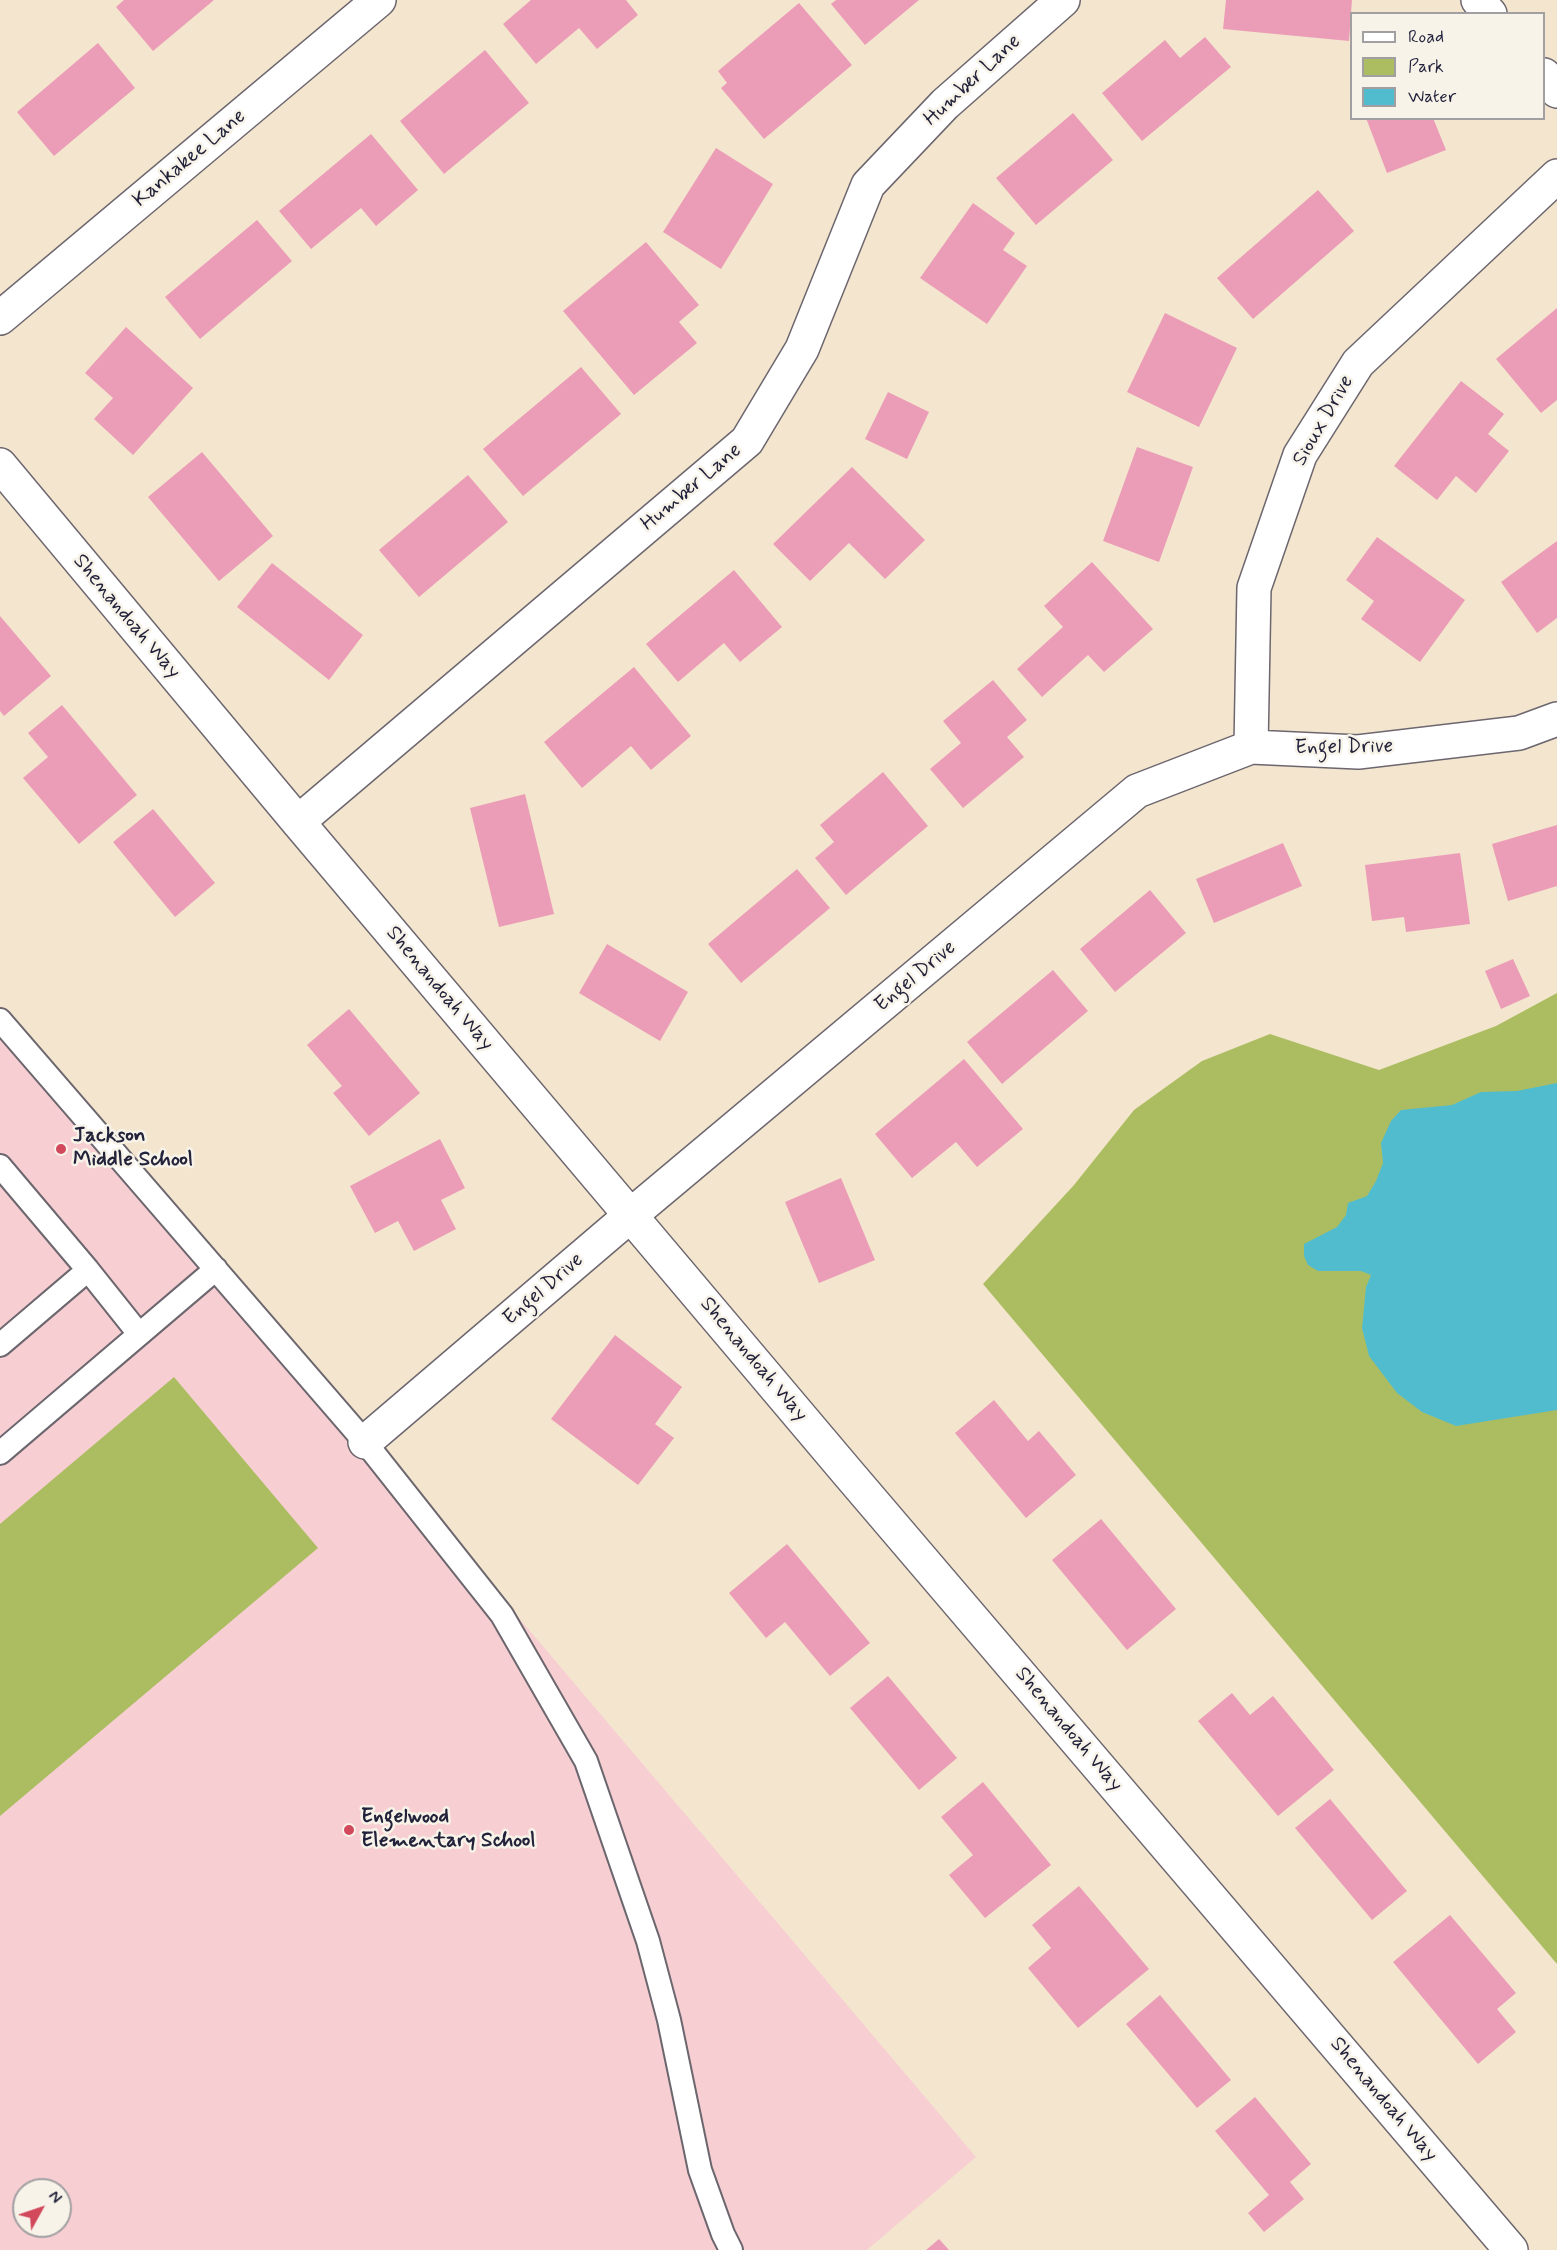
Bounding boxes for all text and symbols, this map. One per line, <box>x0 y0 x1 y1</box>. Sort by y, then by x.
legend <box>1350 12 1545 120</box>
text: Road <box>1408 25 1444 49</box>
street label: Humber Lane <box>919 30 1027 132</box>
text: Park <box>1408 55 1444 79</box>
text: Water <box>1408 85 1456 109</box>
street label: Kankakee Lane <box>129 105 251 213</box>
street label: Sioux Drive <box>1288 371 1360 471</box>
street label: Humber Lane <box>637 439 747 537</box>
street label: Shenandoah Way <box>67 550 185 684</box>
street label: Engel Drive <box>1295 735 1393 761</box>
street label: Shenandoah Way <box>380 922 498 1056</box>
street label: Engel Drive <box>870 936 962 1018</box>
place label: Jackson Middle School <box>73 1124 193 1174</box>
marker: Jackson Middle School <box>54 1142 68 1156</box>
street label: Engel Drive <box>499 1248 589 1332</box>
street label: Shenandoah Way <box>694 1293 812 1427</box>
street label: Shenandoah Way <box>1009 1663 1127 1797</box>
place label: Engelwood Elementary School <box>361 1805 536 1855</box>
marker: Engelwood Elementary School <box>342 1823 356 1837</box>
street label: Shenandoah Way <box>1324 2033 1442 2167</box>
north arrow <box>12 2178 72 2238</box>
text: N <box>43 2187 66 2208</box>

